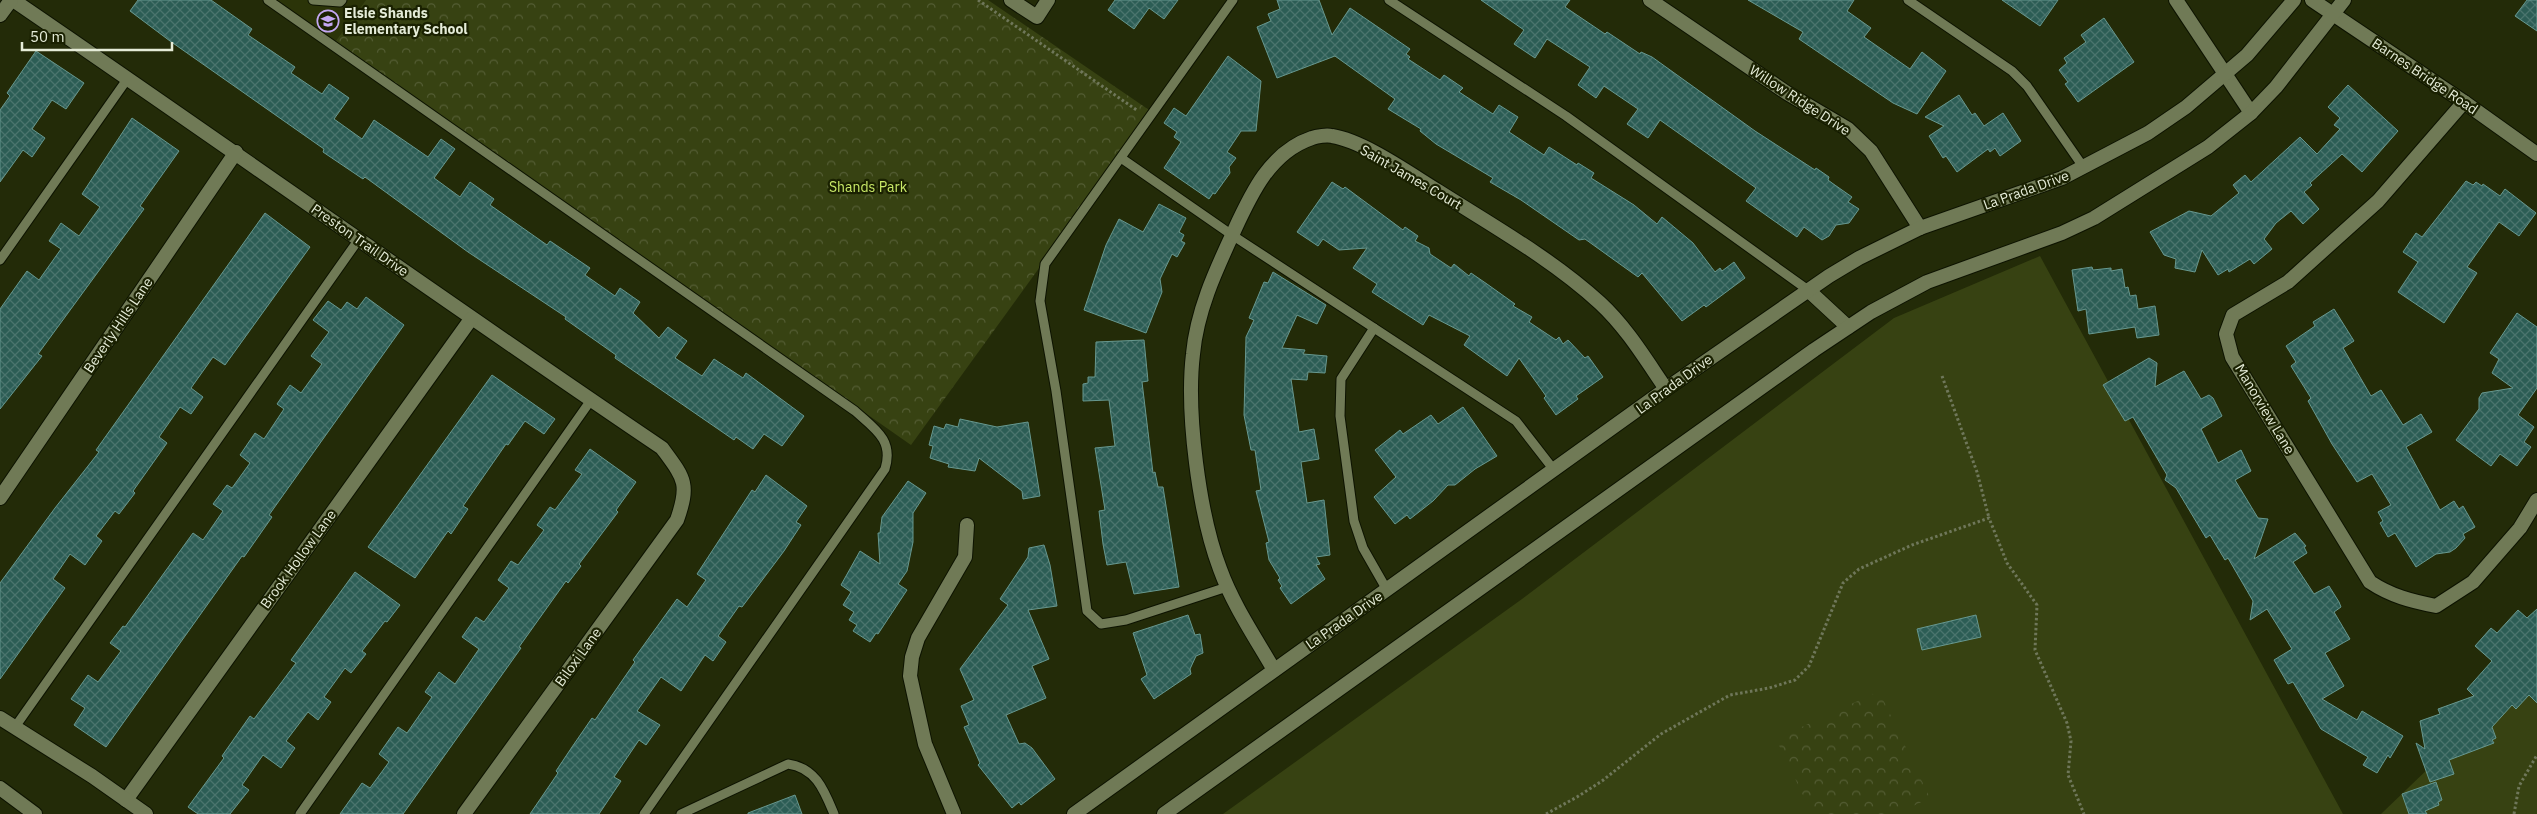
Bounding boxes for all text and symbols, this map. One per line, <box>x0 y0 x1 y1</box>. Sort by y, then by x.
place label: Elsie Shands Elementary School <box>344 4 468 38</box>
school or university icon: Elsie Shands Elementary School <box>316 9 340 33</box>
scale bar <box>22 20 172 52</box>
text: 50 m <box>30 27 65 46</box>
street label: Barnes Bridge Road <box>2369 34 2481 118</box>
street label: Willow Ridge Drive <box>1746 61 1854 140</box>
street label: Saint James Court <box>1357 141 1465 213</box>
street label: La Prada Drive <box>1981 166 2072 214</box>
park label: Shands Park <box>829 178 908 196</box>
street label: Preston Trail Drive <box>308 200 412 280</box>
street label: Beverly Hills Lane <box>79 274 157 376</box>
street label: La Prada Drive <box>1632 350 1716 418</box>
street label: Manorview Lane <box>2231 361 2299 458</box>
street label: Brook Hollow Lane <box>256 506 340 612</box>
street label: La Prada Drive <box>1302 587 1386 653</box>
street label: Biloxi Lane <box>551 624 605 690</box>

